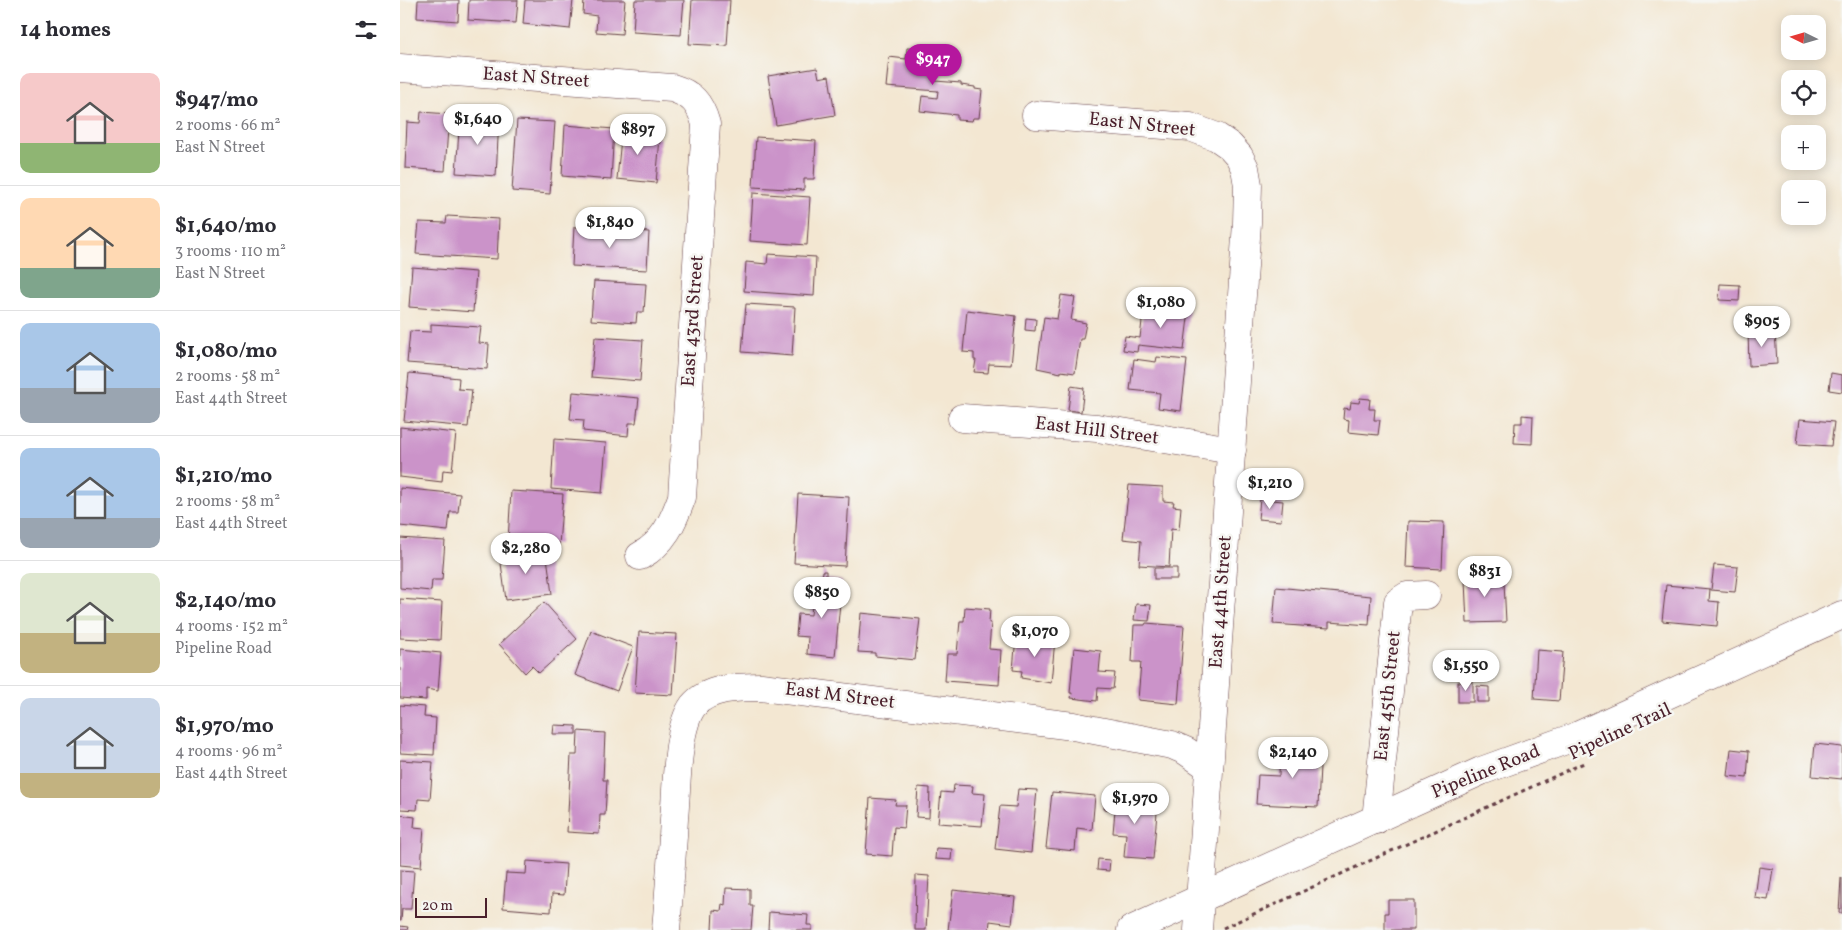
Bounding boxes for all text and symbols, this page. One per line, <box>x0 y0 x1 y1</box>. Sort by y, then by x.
north arrow <box>1781 15 1826 60</box>
map controls <box>1781 15 1826 225</box>
text: 14 homes <box>20 16 111 45</box>
icon: filters <box>352 16 380 44</box>
pin: $947 <box>903 44 963 86</box>
text: $947 <box>916 49 950 71</box>
street label: East N Street <box>482 61 591 95</box>
button: locate <box>1781 70 1826 115</box>
text: $947/mo <box>175 86 258 115</box>
icon: home <box>60 93 120 153</box>
pin: $1,640 <box>437 104 519 146</box>
street label: East N Street <box>1087 106 1197 144</box>
text: $1,640 <box>454 109 502 131</box>
pin: $897 <box>608 114 668 156</box>
text: 2 rooms · 66 m² <box>175 115 281 137</box>
text: $897 <box>621 119 655 141</box>
button: + <box>1781 125 1826 170</box>
text: East N Street <box>175 137 265 159</box>
button: − <box>1781 180 1826 225</box>
pin: $1,840 <box>569 206 651 249</box>
text: $1,640/mo <box>175 212 276 241</box>
text: $1,840 <box>586 212 634 234</box>
icon: home <box>60 218 120 278</box>
text: 3 rooms · 110 m² <box>175 241 286 263</box>
street label: East 43rd Street <box>675 254 711 388</box>
text: East N Street <box>175 263 265 285</box>
pin: $1,080 <box>1120 286 1202 329</box>
text: $1,080 <box>1137 292 1185 314</box>
pin: $905 <box>1732 306 1792 348</box>
text: $905 <box>1744 311 1780 333</box>
text: $1,080/mo <box>175 337 277 366</box>
icon: home <box>60 343 120 403</box>
text: 2 rooms · 58 m² <box>175 366 280 388</box>
text: East 44th Street <box>175 388 288 410</box>
street label: East Hill Street <box>1034 411 1161 452</box>
text: $1,210/mo <box>175 462 272 491</box>
icon: home <box>60 468 120 528</box>
pin: $1,210 <box>1229 468 1311 510</box>
text: $1,210 <box>1248 473 1292 495</box>
text: 2 rooms · 58 m² <box>175 491 280 513</box>
text: East 44th Street <box>175 513 288 535</box>
pin: $2,280 <box>485 532 567 575</box>
street label: East 44th Street <box>1203 534 1239 670</box>
text: $2,280 <box>502 538 550 560</box>
pin: $831 <box>1455 556 1515 598</box>
text: $831 <box>1469 561 1501 583</box>
pin: $850 <box>792 576 852 619</box>
text: $850 <box>805 582 839 604</box>
text: $2,140/mo <box>175 587 276 616</box>
icon: home <box>60 593 120 653</box>
text: 4 rooms · 152 m² <box>175 616 288 638</box>
pin: $1,070 <box>994 616 1076 658</box>
text: $1,070 <box>1012 621 1058 643</box>
street label: East 45th Street <box>1368 629 1408 763</box>
text: Pipeline Road <box>175 638 272 660</box>
pin: $1,550 <box>1425 650 1507 692</box>
text: $1,550 <box>1444 655 1488 677</box>
street label: East M Street <box>783 676 897 716</box>
street label: Pipeline Trail <box>1564 697 1676 767</box>
text: $1,970/mo <box>175 712 274 741</box>
icon: home <box>60 718 120 778</box>
pin: $2,140 <box>1252 736 1334 779</box>
street label: Pipeline Road <box>1428 738 1544 806</box>
text: 4 rooms · 96 m² <box>175 741 282 763</box>
text: $2,140 <box>1269 742 1317 764</box>
text: East 44th Street <box>175 763 288 785</box>
pin: $1,970 <box>1094 782 1176 825</box>
text: $1,970 <box>1112 788 1158 810</box>
scale bar <box>415 895 488 918</box>
text: 20 m <box>422 897 453 916</box>

